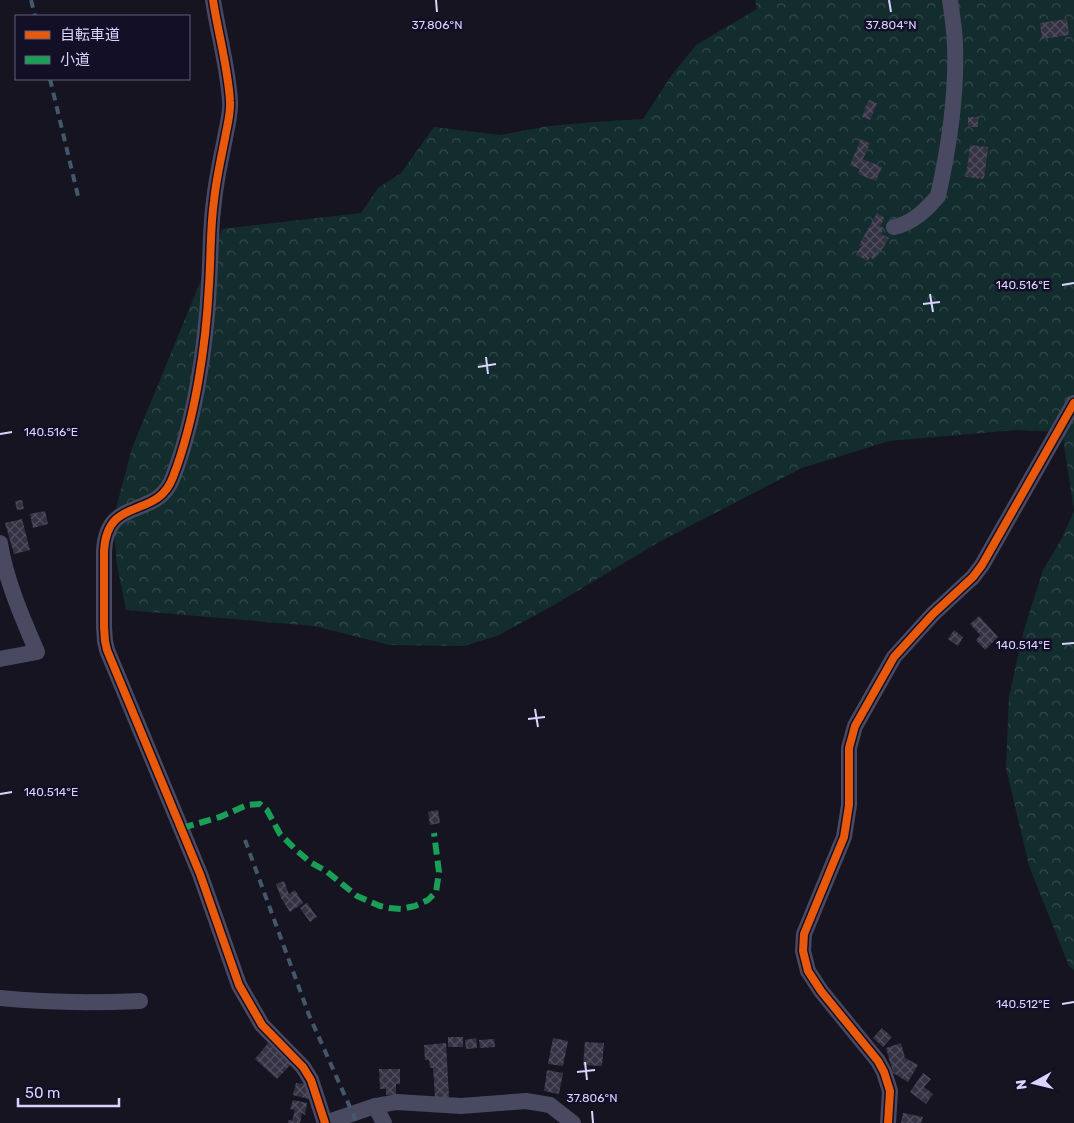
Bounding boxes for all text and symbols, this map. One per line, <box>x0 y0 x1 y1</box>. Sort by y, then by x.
legend <box>15 15 190 80</box>
text: 37.806°N <box>412 18 462 32</box>
text: 37.804°N <box>865 18 917 32</box>
text: 自転車道 <box>60 26 120 44</box>
text: 小道 <box>60 51 90 69</box>
text: 140.516°E <box>996 278 1050 292</box>
text: 140.516°E <box>24 425 78 439</box>
text: 140.514°E <box>996 638 1050 652</box>
text: 140.514°E <box>24 785 78 799</box>
text: 140.512°E <box>996 997 1050 1011</box>
north arrow <box>1009 1058 1059 1108</box>
scale bar <box>18 1076 119 1108</box>
text: N <box>1013 1079 1031 1091</box>
text: 50 m <box>25 1084 60 1102</box>
text: 37.806°N <box>567 1091 617 1105</box>

